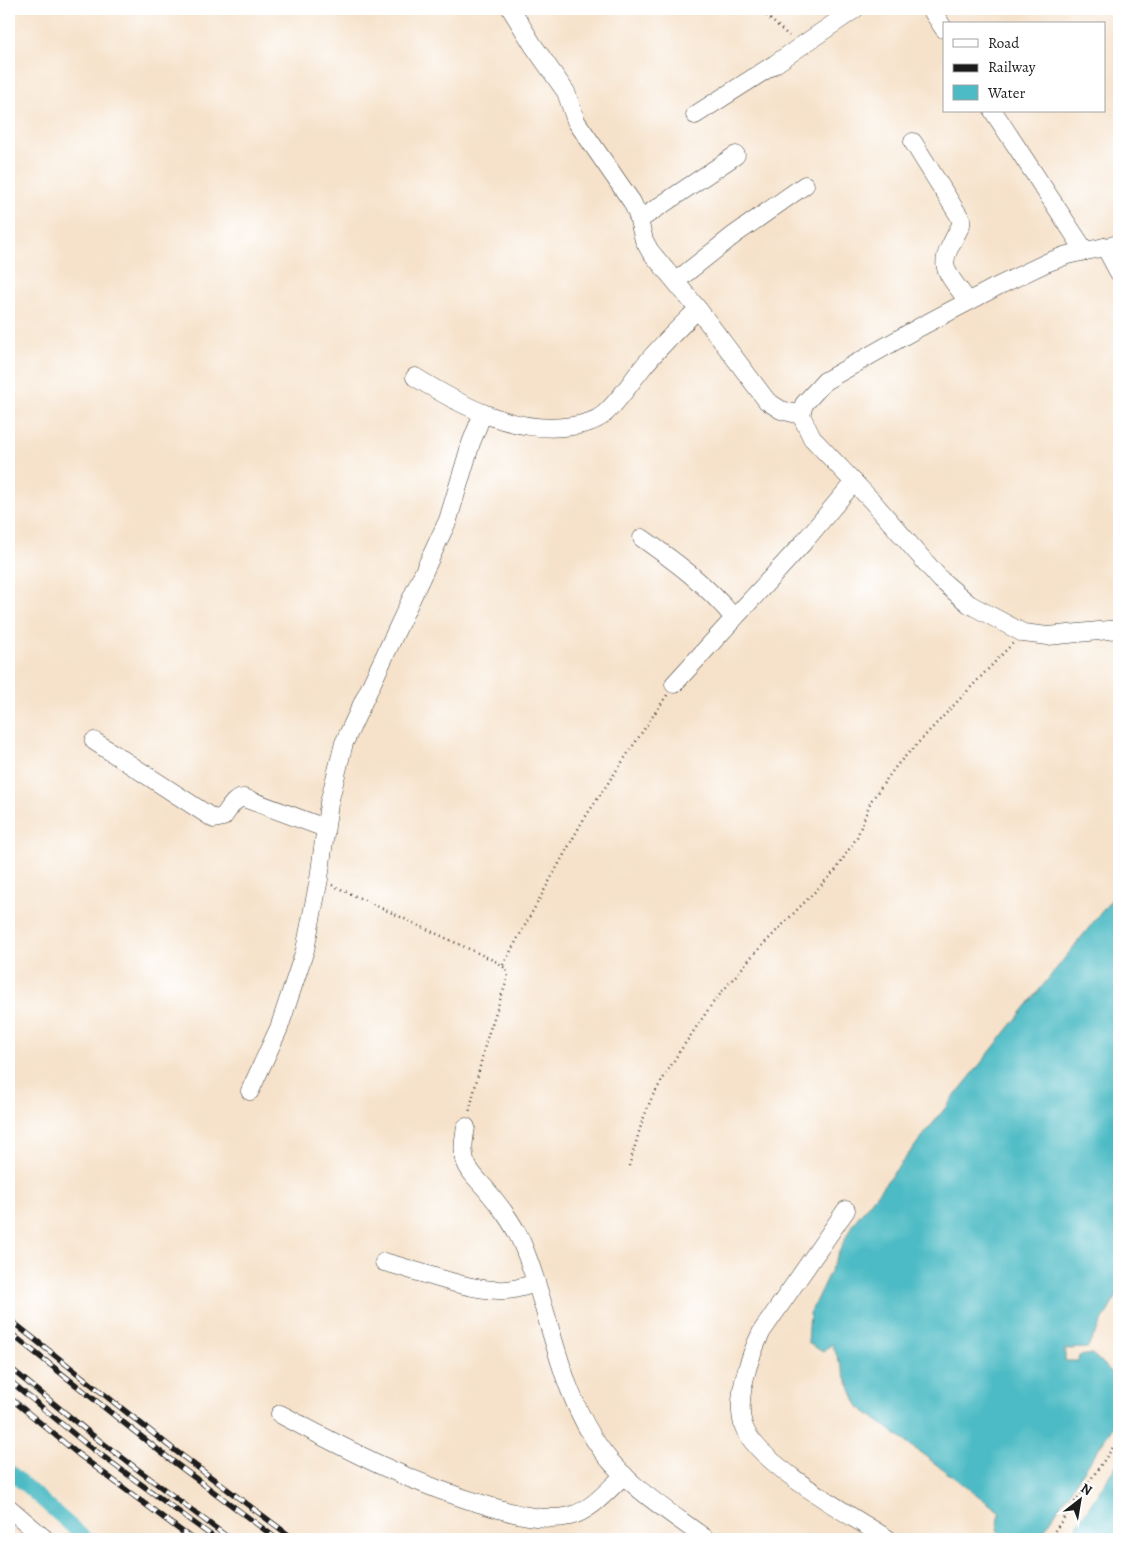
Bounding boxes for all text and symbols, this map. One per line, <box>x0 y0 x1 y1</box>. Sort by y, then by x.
legend <box>943 22 1106 112</box>
text: Road <box>988 33 1020 53</box>
text: Railway <box>988 57 1036 77</box>
text: Water <box>987 83 1025 103</box>
north arrow <box>1056 1476 1106 1526</box>
text: N <box>1077 1479 1096 1500</box>

